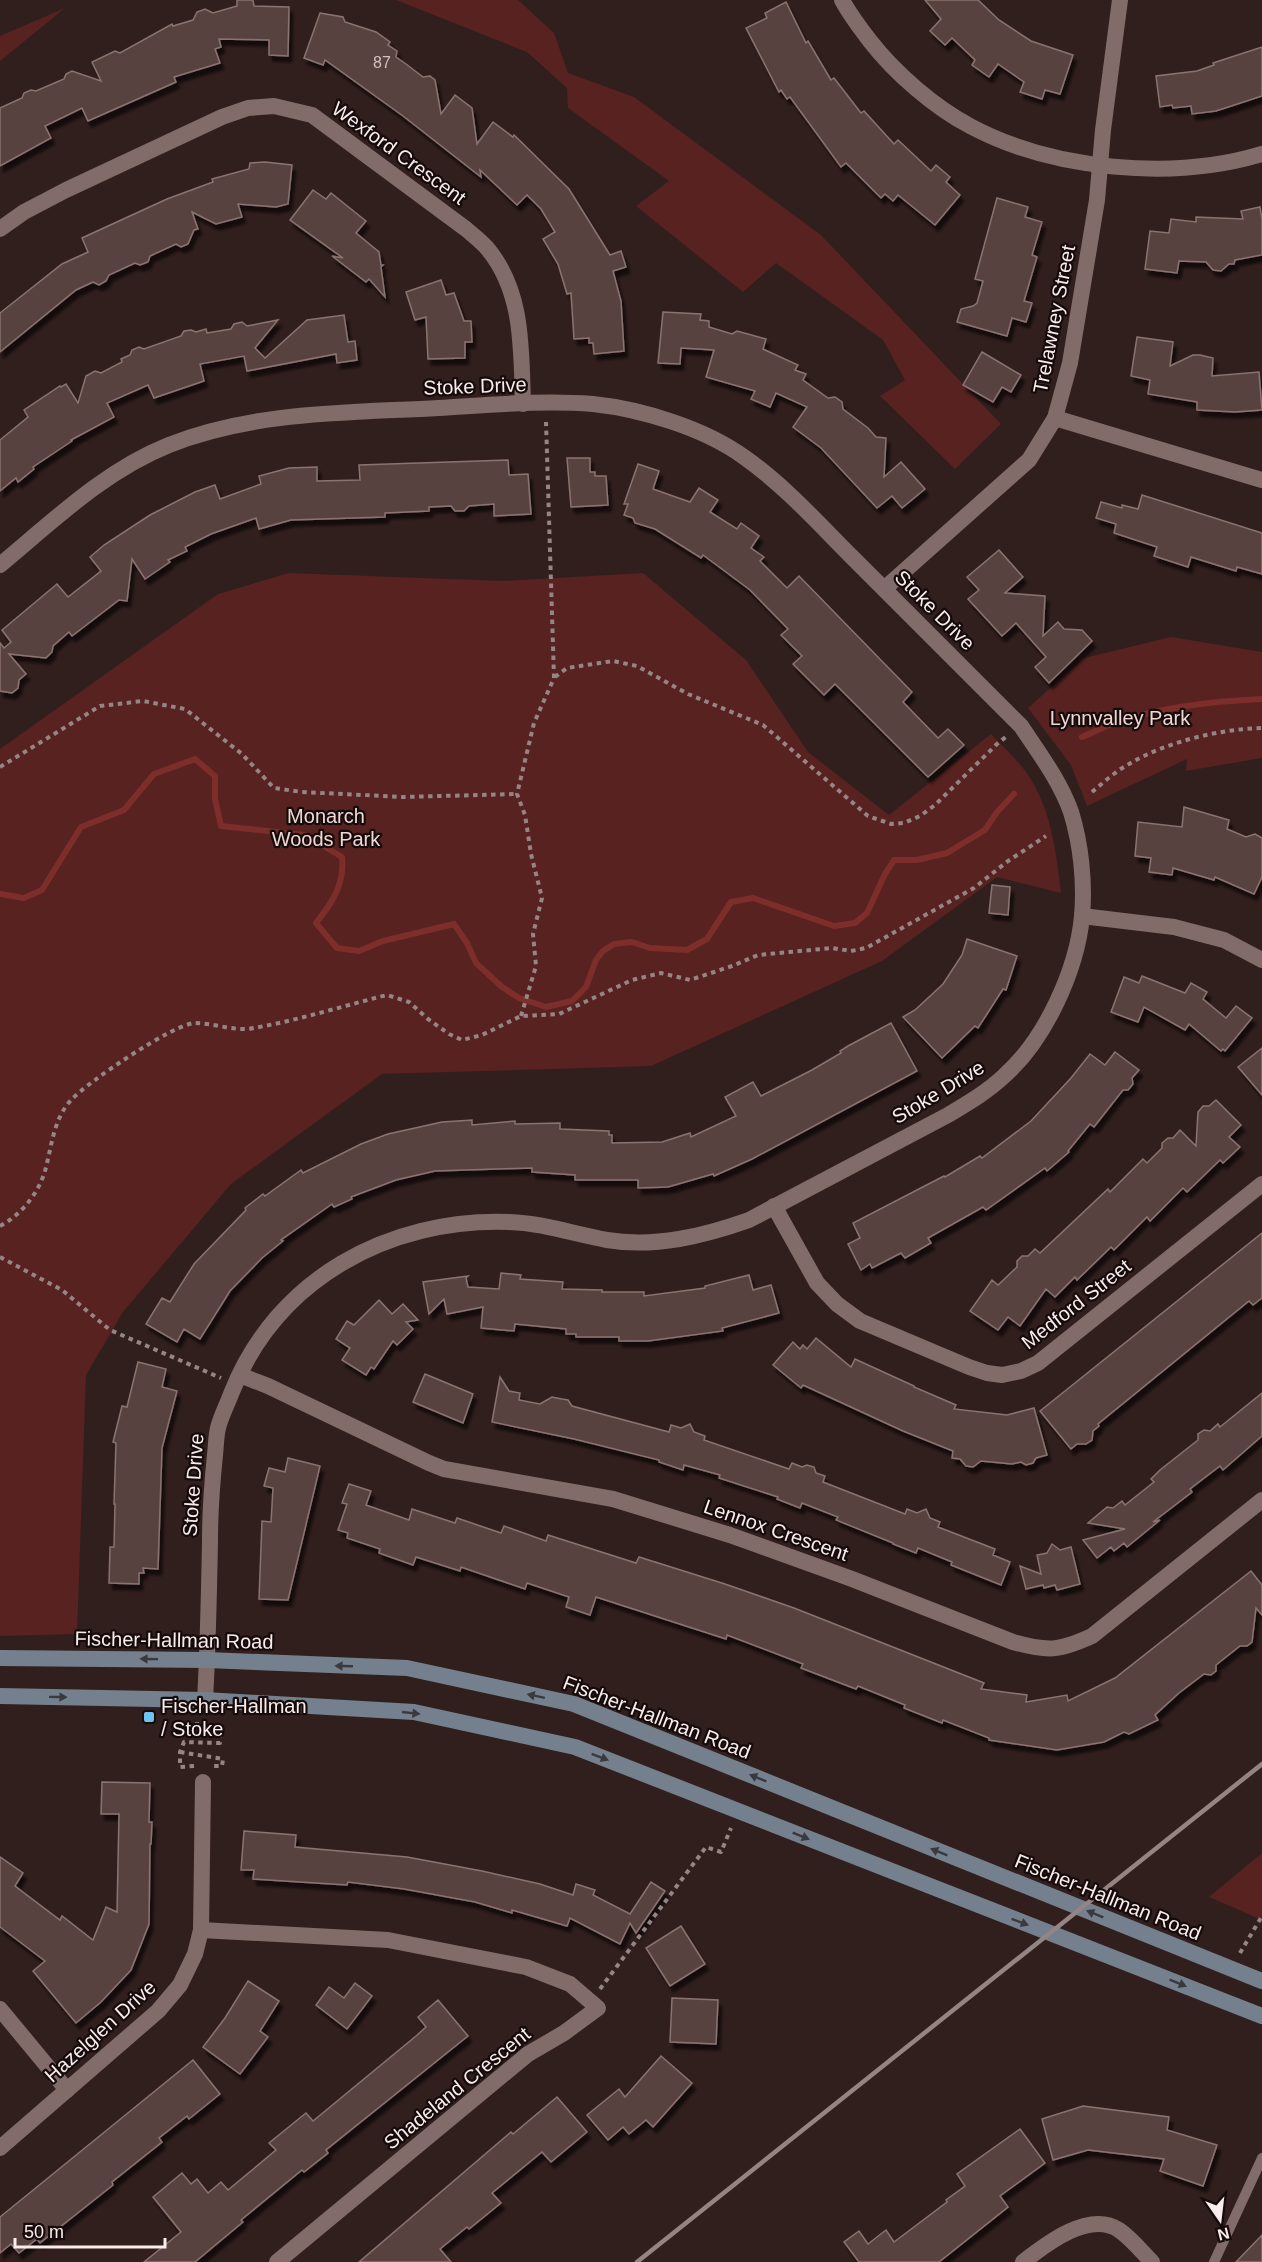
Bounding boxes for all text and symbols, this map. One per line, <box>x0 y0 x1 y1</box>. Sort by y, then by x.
house number: 87 <box>373 54 391 71</box>
street label: Wexford Crescent <box>328 97 470 209</box>
street label: Trelawney Street <box>1029 243 1079 395</box>
street label: Stoke Drive <box>423 373 527 399</box>
street label: Stoke Drive <box>891 566 979 654</box>
park label: Lynnvalley Park <box>1050 707 1191 729</box>
park label: Monarch Woods Park <box>272 805 381 850</box>
street label: Stoke Drive <box>888 1056 988 1128</box>
street label: Medford Street <box>1017 1254 1135 1353</box>
street label: Stoke Drive <box>178 1433 208 1537</box>
street label: Lennox Crescent <box>701 1495 851 1565</box>
street label: Fischer-Hallman Road <box>74 1627 274 1653</box>
one-way arrow <box>139 1654 158 1664</box>
one-way arrow <box>335 1661 354 1670</box>
street label: Fischer-Hallman Road <box>560 1671 754 1763</box>
one-way arrow <box>527 1691 546 1700</box>
one-way arrow <box>49 1692 68 1702</box>
place label: Fischer-Hallman / Stoke <box>161 1695 307 1740</box>
one-way arrow <box>401 1708 420 1717</box>
marker: Fischer-Hallman / Stoke <box>142 1710 156 1724</box>
one-way arrow <box>591 1752 609 1762</box>
one-way arrow <box>749 1773 767 1782</box>
one-way arrow <box>792 1832 810 1841</box>
one-way arrow <box>929 1847 947 1857</box>
street label: Fischer-Hallman Road <box>1012 1850 1204 1944</box>
one-way arrow <box>1085 1909 1103 1919</box>
one-way arrow <box>1011 1917 1029 1927</box>
street label: Hazelglen Drive <box>40 1976 160 2086</box>
one-way arrow <box>1169 1978 1187 1988</box>
street label: Shadeland Crescent <box>380 2022 535 2154</box>
north arrow <box>1190 2190 1250 2250</box>
scale bar <box>15 2211 165 2249</box>
text: 50 m <box>24 2222 64 2242</box>
text: N <box>1216 2224 1231 2244</box>

